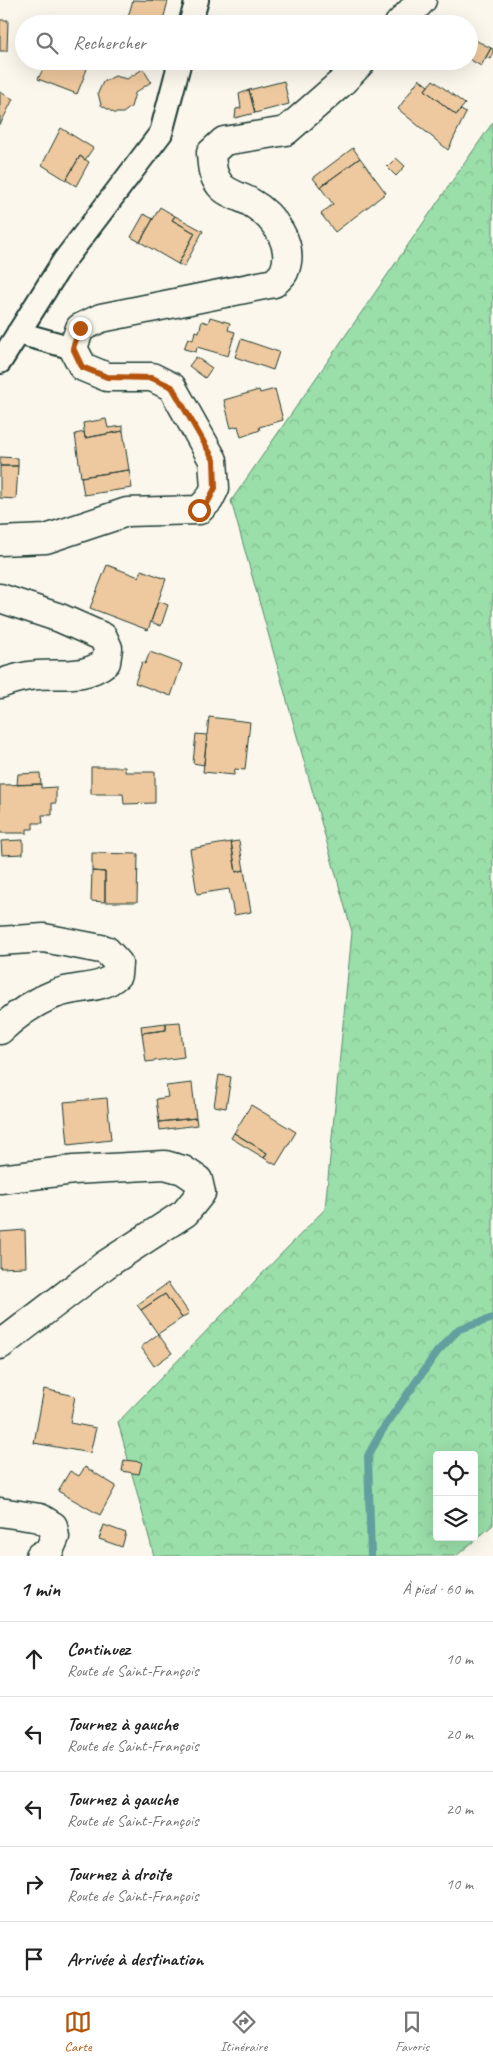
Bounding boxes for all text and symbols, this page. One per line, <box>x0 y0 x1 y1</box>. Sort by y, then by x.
search box <box>15 15 478 70</box>
icon: search <box>33 29 61 57</box>
text: Rechercher <box>73 31 146 55</box>
route end <box>69 317 92 340</box>
route start <box>188 499 211 522</box>
map controls <box>433 1451 478 1541</box>
button: locate <box>433 1451 478 1496</box>
button: layers <box>433 1496 478 1541</box>
text: 1 min <box>20 1576 60 1602</box>
text: À pied · 60 m <box>403 1579 473 1599</box>
text: Continuez <box>67 1637 130 1661</box>
icon: ahead <box>20 1645 48 1673</box>
text: 10 m <box>446 1649 473 1669</box>
text: Route de Saint-François <box>67 1661 198 1681</box>
text: Tournez à gauche <box>67 1712 178 1736</box>
icon: left <box>20 1720 48 1748</box>
text: 20 m <box>446 1724 473 1744</box>
text: Route de Saint-François <box>67 1736 198 1756</box>
text: Tournez à gauche <box>67 1787 178 1811</box>
icon: left <box>20 1795 48 1823</box>
text: 20 m <box>446 1799 473 1819</box>
text: Route de Saint-François <box>67 1811 198 1831</box>
text: Tournez à droite <box>67 1862 171 1886</box>
icon: right <box>20 1870 48 1898</box>
text: 10 m <box>446 1874 473 1894</box>
text: Route de Saint-François <box>67 1886 198 1906</box>
icon: arrive <box>20 1945 48 1973</box>
text: Arrivée à destination <box>67 1947 203 1971</box>
tab: Carte <box>64 2008 92 2055</box>
tab: Itinéraire <box>220 2008 267 2055</box>
tab: Favoris <box>395 2008 429 2055</box>

